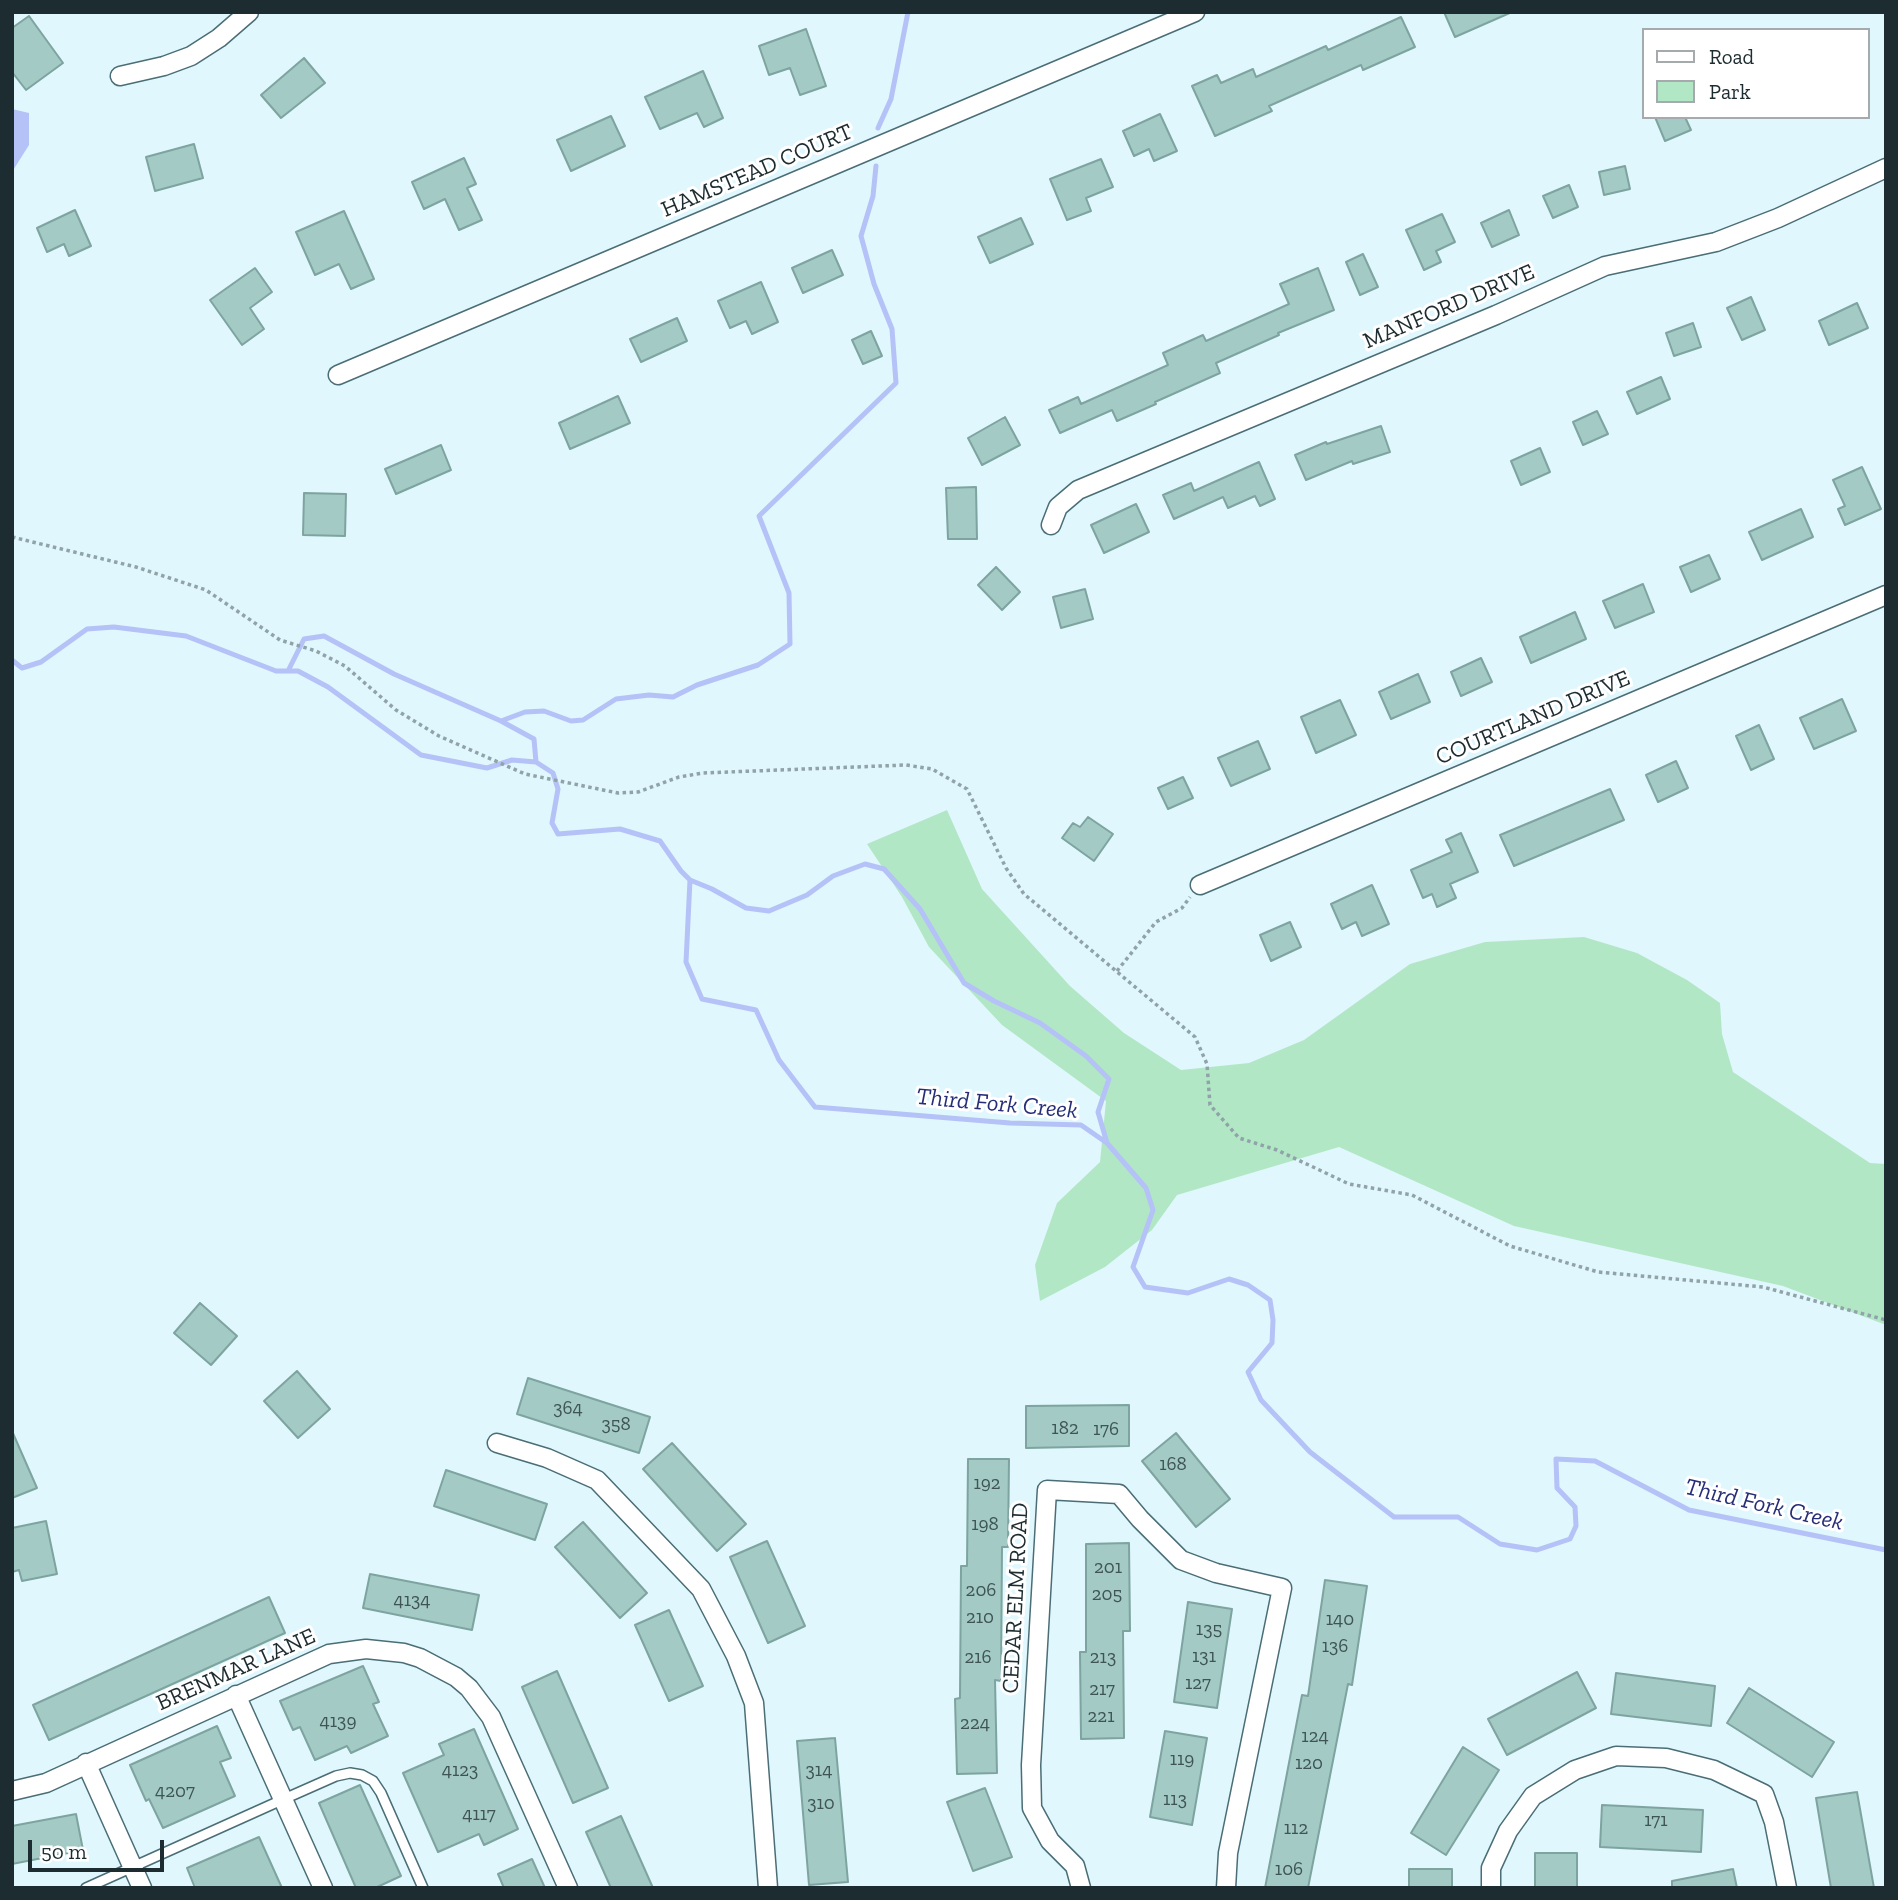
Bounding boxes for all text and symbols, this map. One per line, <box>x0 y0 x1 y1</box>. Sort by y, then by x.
legend <box>1643 28 1870 119</box>
text: Road <box>1709 44 1754 69</box>
text: Park <box>1709 79 1751 104</box>
street label: HAMSTEAD COURT <box>657 118 857 224</box>
street label: MANFORD DRIVE <box>1359 259 1539 355</box>
street label: COURTLAND DRIVE <box>1432 665 1634 771</box>
water label: Third Fork Creek <box>915 1083 1079 1125</box>
house number: 364 <box>553 1398 583 1420</box>
house number: 358 <box>601 1414 631 1436</box>
house number: 182 <box>1051 1418 1079 1440</box>
house number: 176 <box>1093 1419 1119 1441</box>
house number: 168 <box>1159 1454 1187 1476</box>
house number: 192 <box>973 1473 1001 1495</box>
water label: Third Fork Creek <box>1682 1473 1846 1537</box>
street label: CEDAR ELM ROAD <box>997 1502 1035 1694</box>
house number: 198 <box>971 1514 999 1536</box>
house number: 201 <box>1094 1557 1122 1579</box>
house number: 206 <box>966 1580 996 1602</box>
house number: 205 <box>1092 1584 1122 1606</box>
house number: 4134 <box>393 1590 431 1612</box>
house number: 210 <box>966 1607 994 1629</box>
house number: 140 <box>1326 1609 1354 1631</box>
house number: 135 <box>1196 1619 1222 1641</box>
street label: BRENMAR LANE <box>152 1623 320 1717</box>
house number: 136 <box>1322 1636 1348 1658</box>
house number: 131 <box>1192 1646 1216 1668</box>
house number: 216 <box>964 1647 992 1669</box>
house number: 213 <box>1090 1647 1116 1669</box>
house number: 127 <box>1185 1673 1211 1695</box>
house number: 217 <box>1089 1679 1115 1701</box>
house number: 221 <box>1088 1706 1114 1728</box>
house number: 4139 <box>320 1711 356 1733</box>
house number: 224 <box>960 1713 990 1735</box>
house number: 124 <box>1301 1726 1329 1748</box>
house number: 119 <box>1170 1749 1194 1771</box>
house number: 120 <box>1295 1753 1323 1775</box>
house number: 4123 <box>442 1760 478 1782</box>
house number: 314 <box>806 1760 832 1782</box>
house number: 4207 <box>155 1781 195 1803</box>
house number: 113 <box>1163 1789 1187 1811</box>
house number: 310 <box>807 1793 835 1815</box>
house number: 4117 <box>462 1804 496 1826</box>
house number: 171 <box>1644 1810 1668 1832</box>
house number: 112 <box>1284 1818 1308 1840</box>
scale bar <box>32 1826 168 1870</box>
text: 50 m <box>41 1839 87 1864</box>
house number: 106 <box>1275 1859 1303 1881</box>

